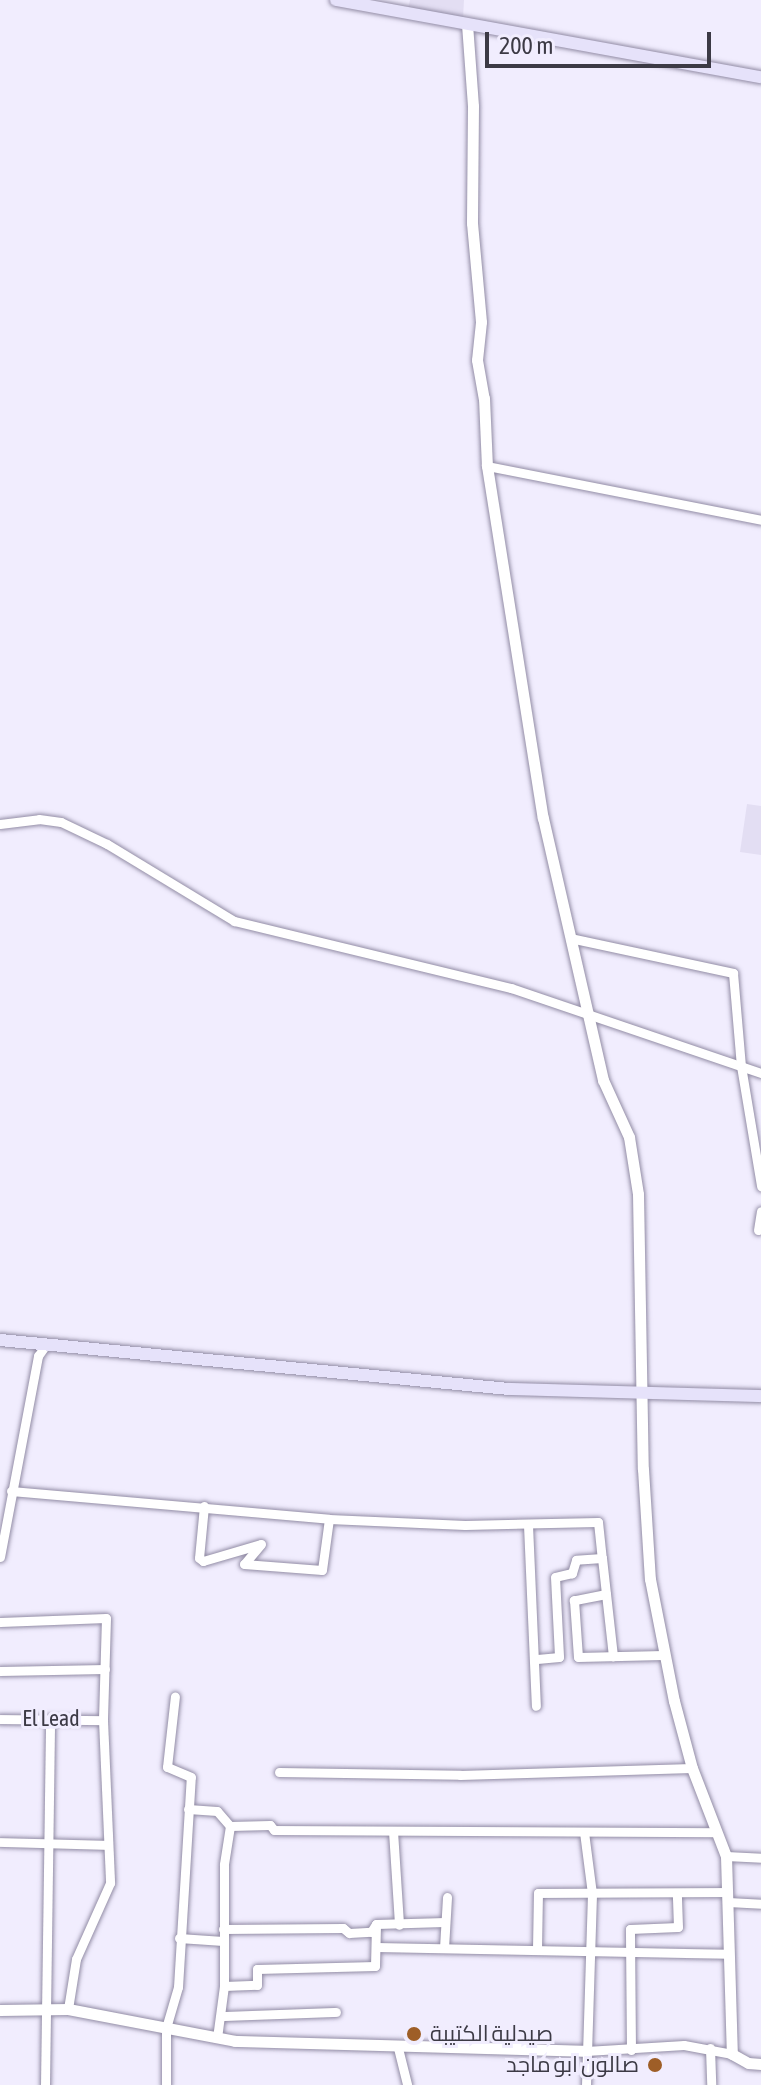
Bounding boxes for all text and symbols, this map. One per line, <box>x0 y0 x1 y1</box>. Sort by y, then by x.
scale bar <box>489 16 715 66</box>
text: 200 m <box>499 32 553 59</box>
street label: El Lead <box>22 1706 80 1732</box>
place label: صيدلية الكتيبة <box>430 2021 553 2047</box>
marker: صيدلية الكتيبة <box>405 2025 423 2043</box>
place label: صالون ابو ماجد <box>506 2052 639 2078</box>
marker: صالون ابو ماجد <box>646 2056 664 2074</box>

